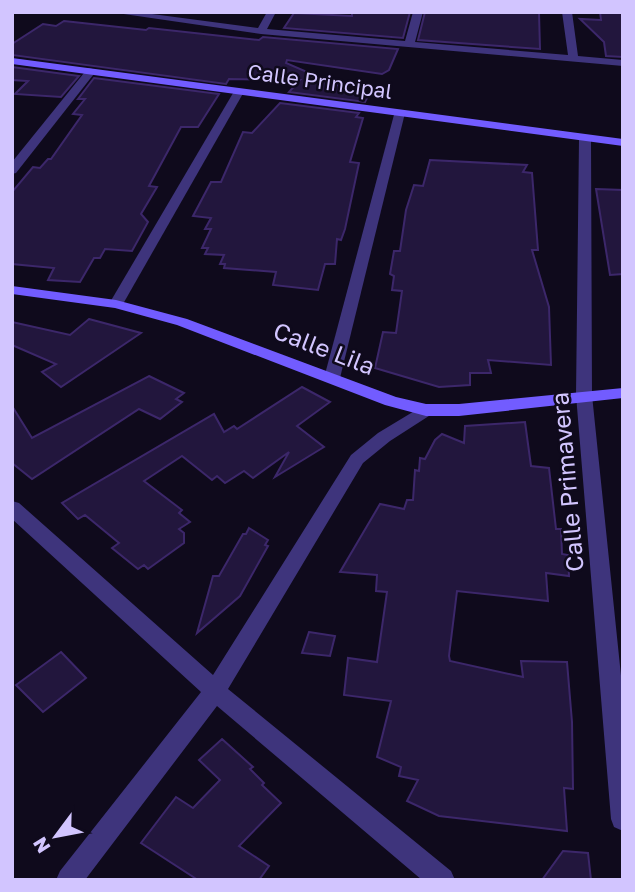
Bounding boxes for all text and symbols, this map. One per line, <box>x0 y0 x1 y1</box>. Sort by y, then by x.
street label: Calle Principal <box>246 58 394 104</box>
street label: Calle Lila <box>270 315 379 380</box>
street label: Calle Primavera <box>544 391 589 573</box>
north arrow <box>21 801 91 871</box>
text: N <box>28 833 55 857</box>

